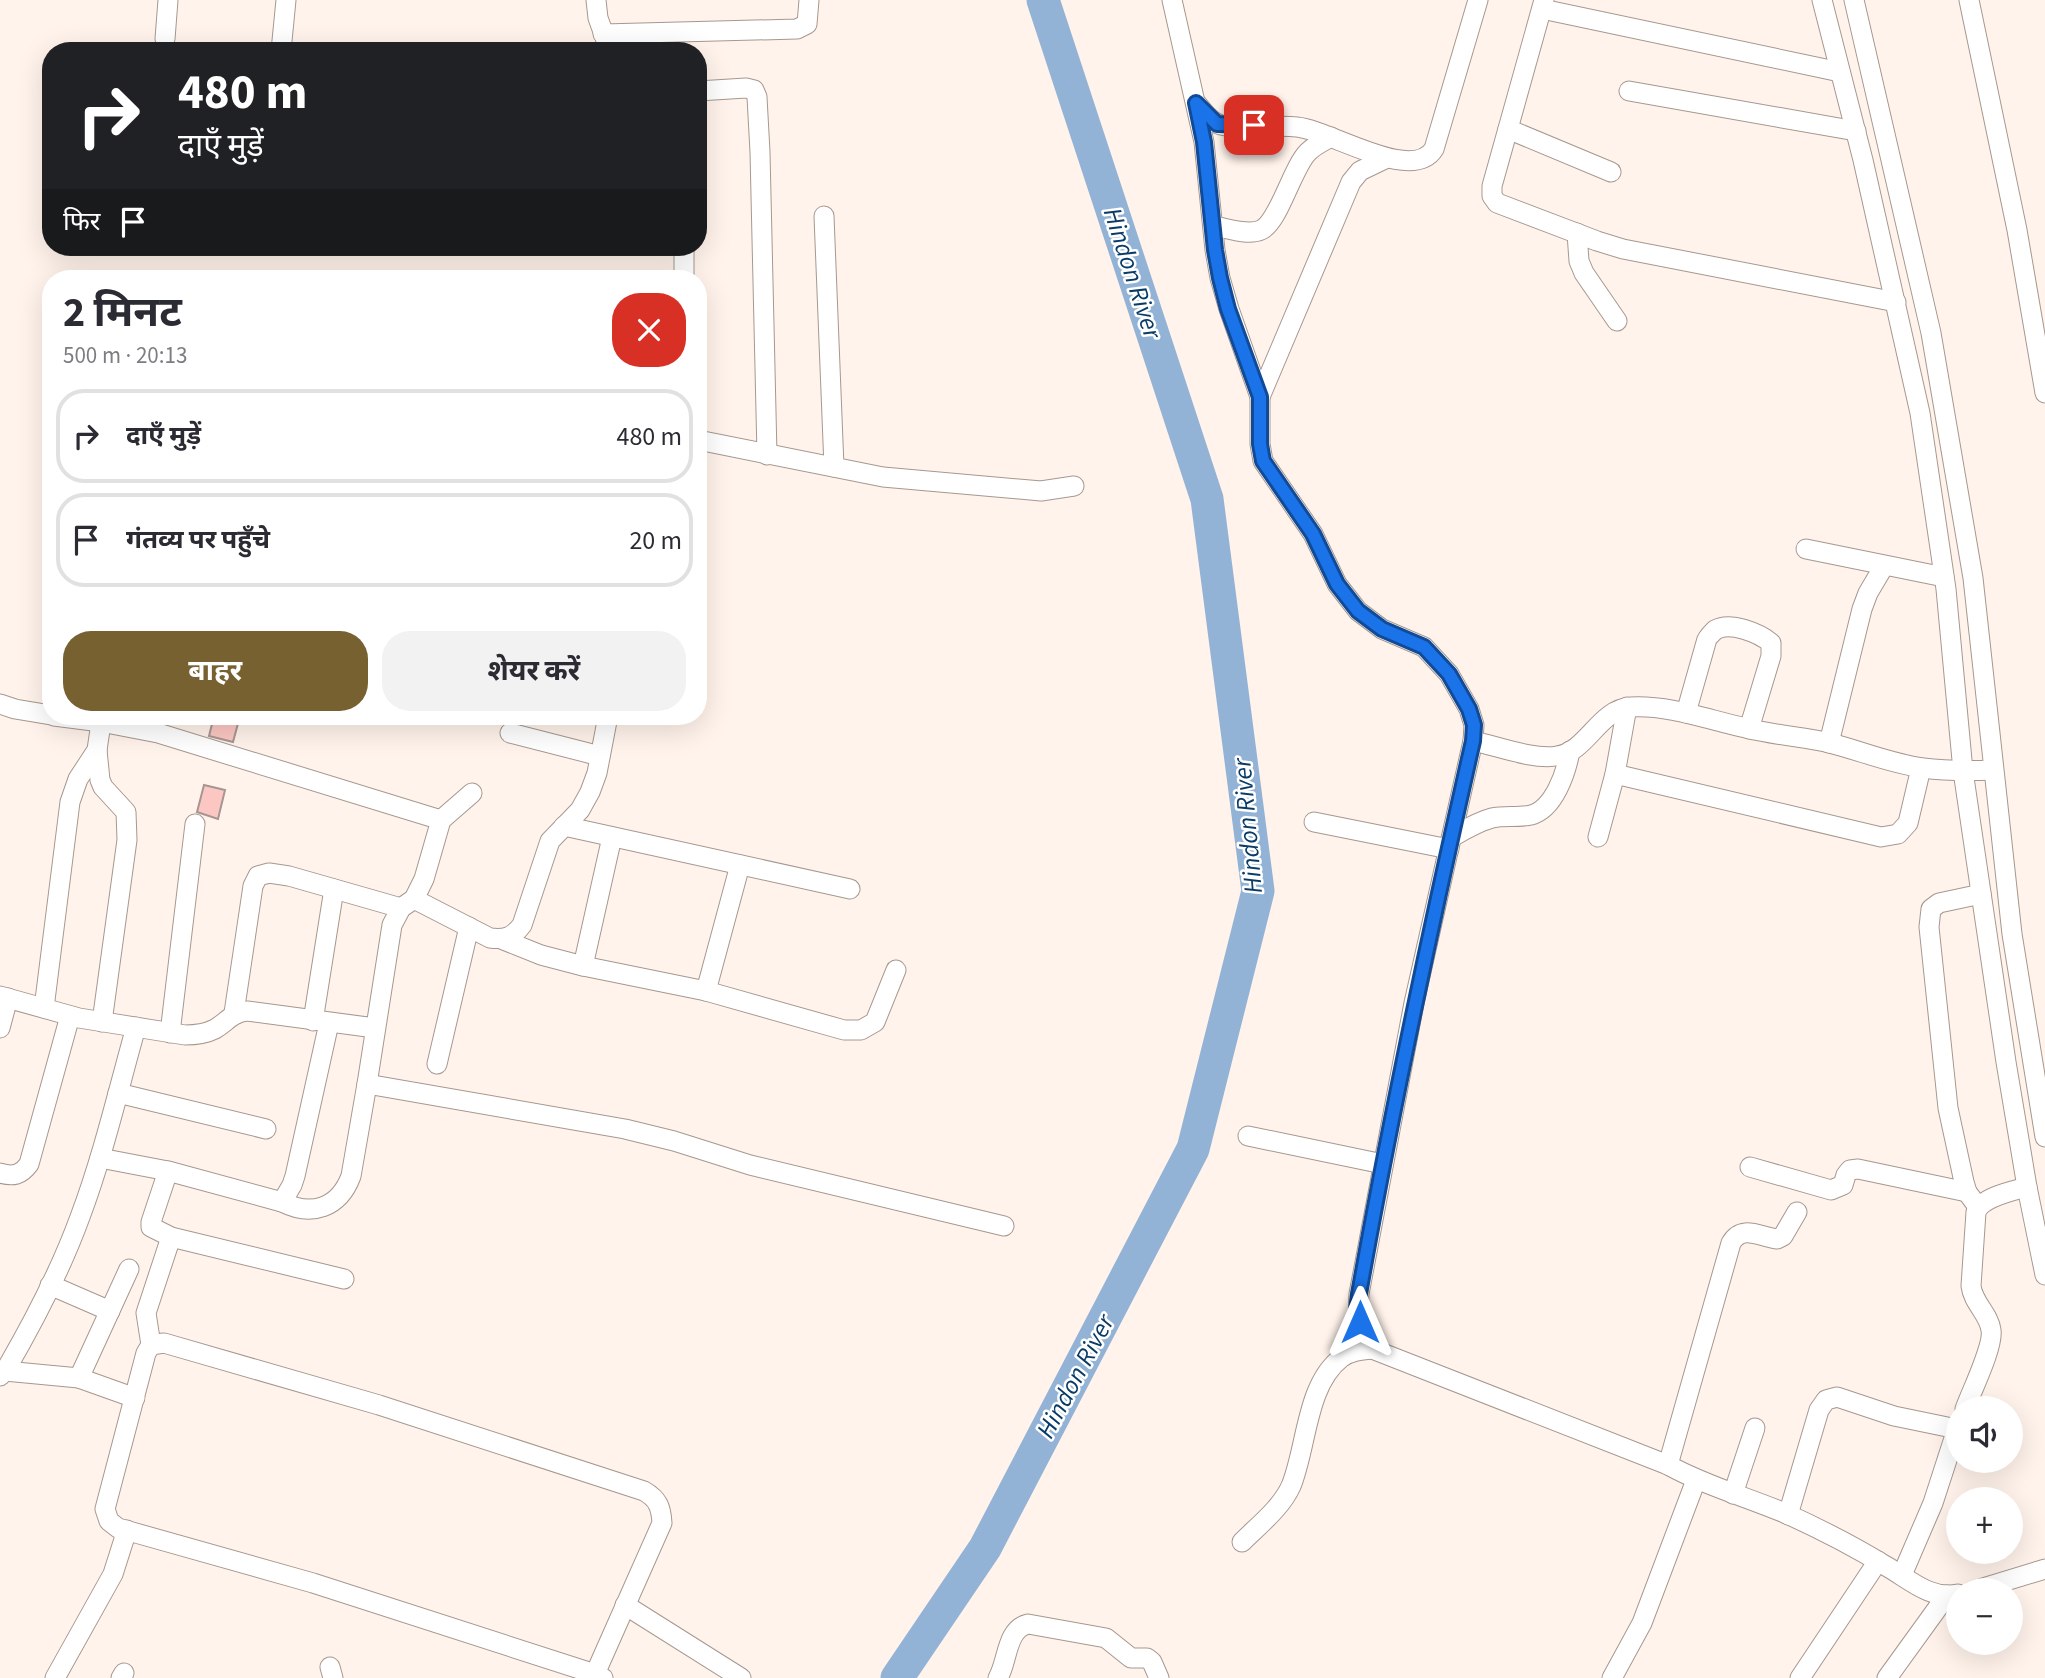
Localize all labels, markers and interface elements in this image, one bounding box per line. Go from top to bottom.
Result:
text: 480 m [178,58,307,128]
icon: right [63,70,154,161]
pin [1224,95,1284,155]
icon: arrive [1235,106,1273,144]
text: दाएँ मुड़ें [178,123,264,169]
text: फिर [63,203,100,240]
icon: arrive [114,203,152,241]
water label: Hindon River [1094,203,1171,344]
text: 2 मिनट [63,283,182,343]
button: close [612,293,686,367]
text: 500 m · 20:13 [63,339,187,372]
icon: right [67,417,105,455]
text: दाएँ मुड़ें [126,417,201,454]
text: 480 m [616,418,682,455]
icon: arrive [67,521,105,559]
text: गंतव्य पर पहुँचे [126,521,270,558]
text: 20 m [629,522,682,559]
button: बाहर [63,631,368,711]
button: शेयर करें [382,631,686,711]
water label: Hindon River [1223,756,1272,895]
position arrow [1323,1285,1397,1359]
water label: Hindon River [1027,1307,1124,1445]
map controls [1946,1396,2023,1655]
button: sound [1946,1396,2023,1473]
button: + [1946,1487,2023,1564]
button: − [1946,1578,2023,1655]

